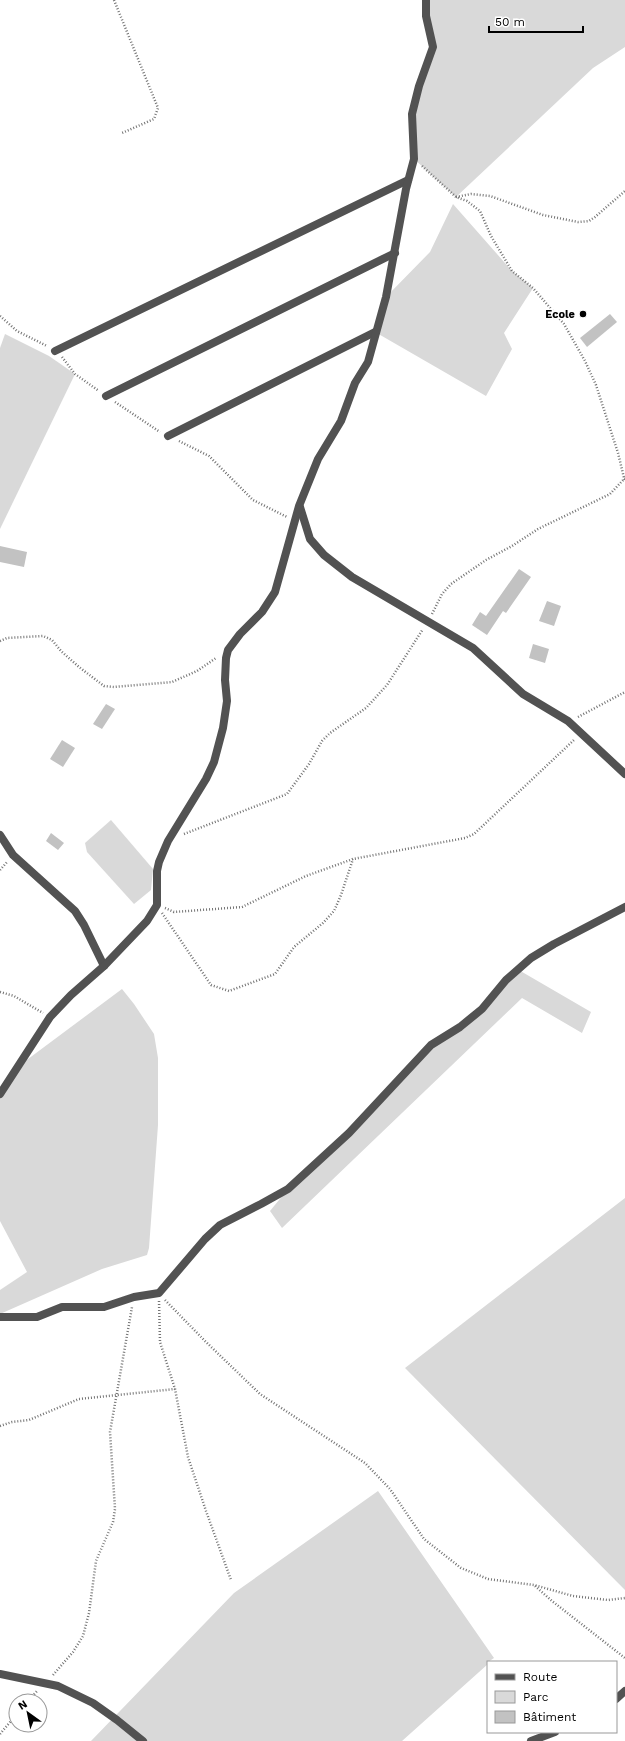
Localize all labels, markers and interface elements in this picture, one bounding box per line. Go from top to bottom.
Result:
scale bar [489,8,583,34]
text: 50 m [495,15,525,29]
place label: Ecole [545,308,575,321]
marker: Ecole [578,309,588,319]
legend [487,1661,617,1733]
text: Route [523,1670,557,1684]
text: Parc [523,1690,549,1704]
north arrow [8,1693,48,1733]
text: N [16,1697,30,1713]
text: Bâtiment [523,1710,576,1724]

